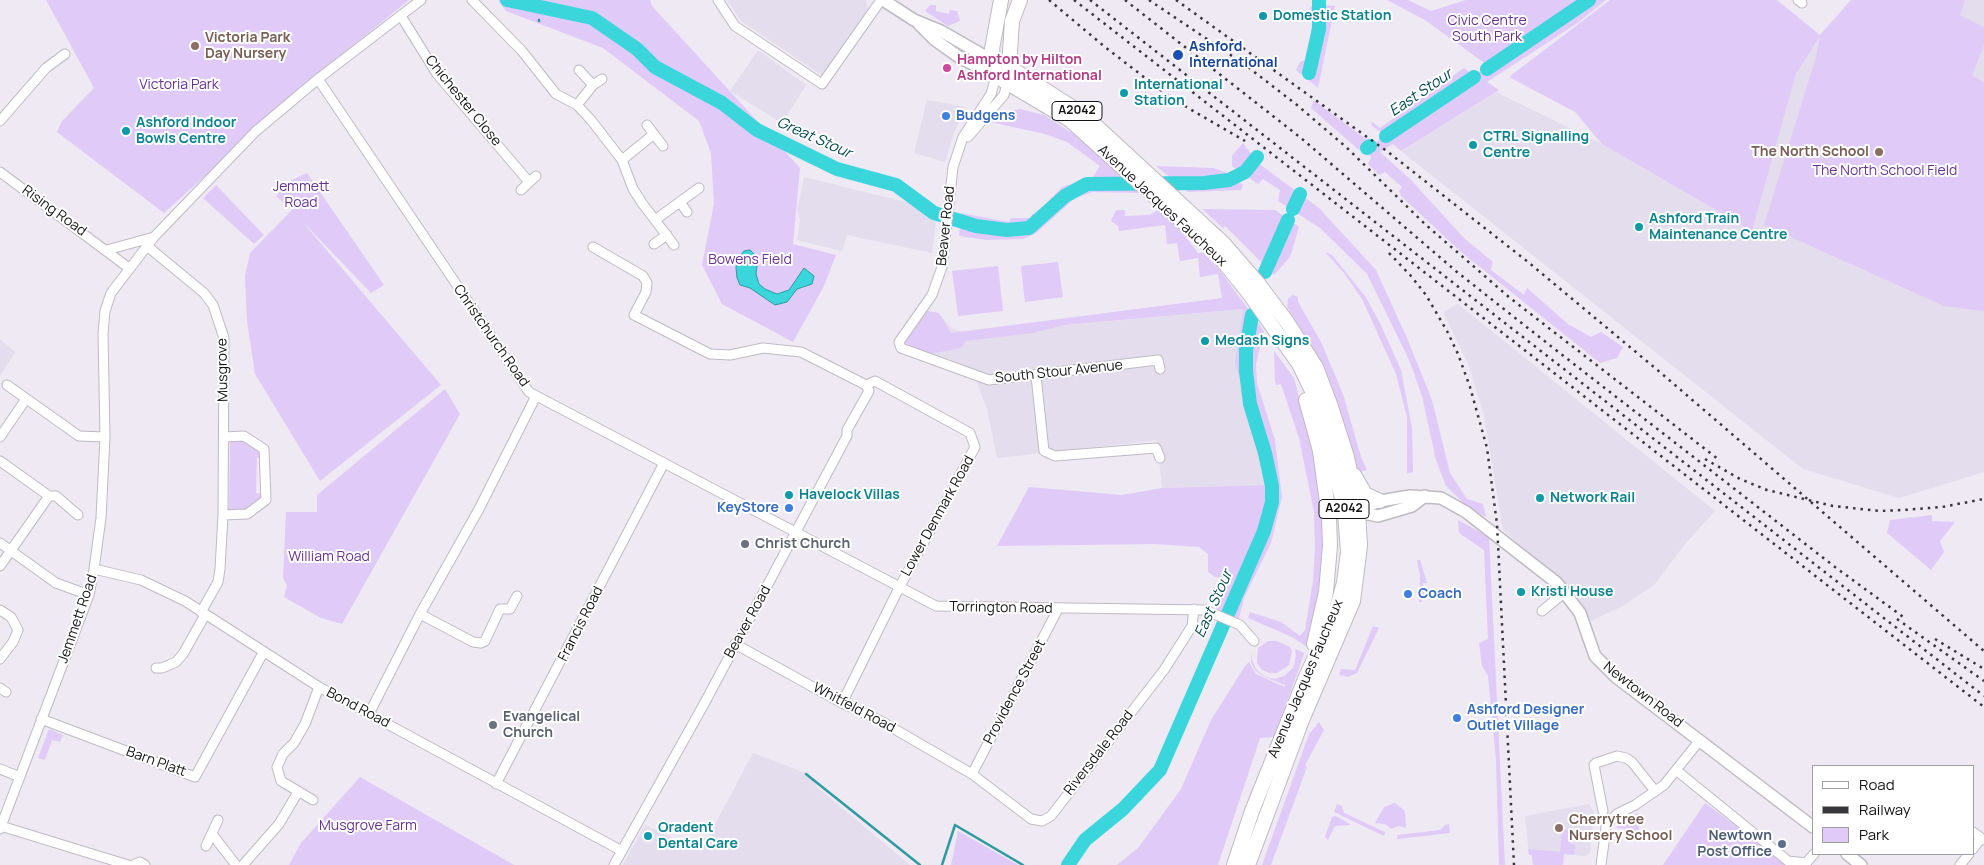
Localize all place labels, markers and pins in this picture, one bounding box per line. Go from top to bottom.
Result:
place label: Domestic Station [1273,8,1392,24]
marker: Domestic Station [1257,10,1269,22]
place label: Victoria Park Day Nursery [205,30,290,62]
place label: Ashford International [1189,39,1278,72]
marker: Victoria Park Day Nursery [189,40,201,52]
marker: Ashford International [1171,48,1185,62]
place label: Hampton by Hilton Ashford International [957,52,1102,84]
marker: Hampton by Hilton Ashford International [941,62,953,74]
place label: International Station [1134,77,1223,110]
marker: International Station [1118,87,1130,99]
place label: Budgens [956,108,1015,124]
marker: Budgens [940,110,952,122]
place label: Ashford Indoor Bowls Centre [136,115,236,148]
marker: Ashford Indoor Bowls Centre [120,125,132,137]
place label: CTRL Signalling Centre [1483,129,1589,162]
marker: CTRL Signalling Centre [1467,139,1479,151]
place label: The North School [1751,144,1869,160]
marker: The North School [1873,146,1885,158]
place label: Ashford Train Maintenance Centre [1649,211,1787,243]
marker: Ashford Train Maintenance Centre [1633,221,1645,233]
place label: Medash Signs [1215,333,1309,349]
marker: Medash Signs [1199,335,1211,347]
place label: Havelock Villas [799,487,900,503]
marker: Havelock Villas [783,489,795,501]
place label: Network Rail [1550,490,1635,506]
marker: Network Rail [1534,492,1546,504]
place label: KeyStore [717,500,779,516]
marker: KeyStore [783,502,795,514]
place label: Christ Church [755,536,850,552]
marker: Christ Church [739,538,751,550]
place label: Kristi House [1531,584,1613,600]
place label: Coach [1418,586,1462,602]
marker: Kristi House [1515,586,1527,598]
marker: Coach [1402,588,1414,600]
place label: Ashford Designer Outlet Village [1467,702,1584,734]
place label: Evangelical Church [503,709,580,742]
marker: Ashford Designer Outlet Village [1451,712,1463,724]
marker: Evangelical Church [487,719,499,731]
place label: Cherrytree Nursery School [1569,812,1672,844]
place label: Oradent Dental Care [658,820,738,852]
marker: Cherrytree Nursery School [1553,822,1565,834]
place label: Newtown Post Office [1697,828,1772,860]
marker: Oradent Dental Care [642,830,654,842]
marker: Newtown Post Office [1776,838,1788,850]

